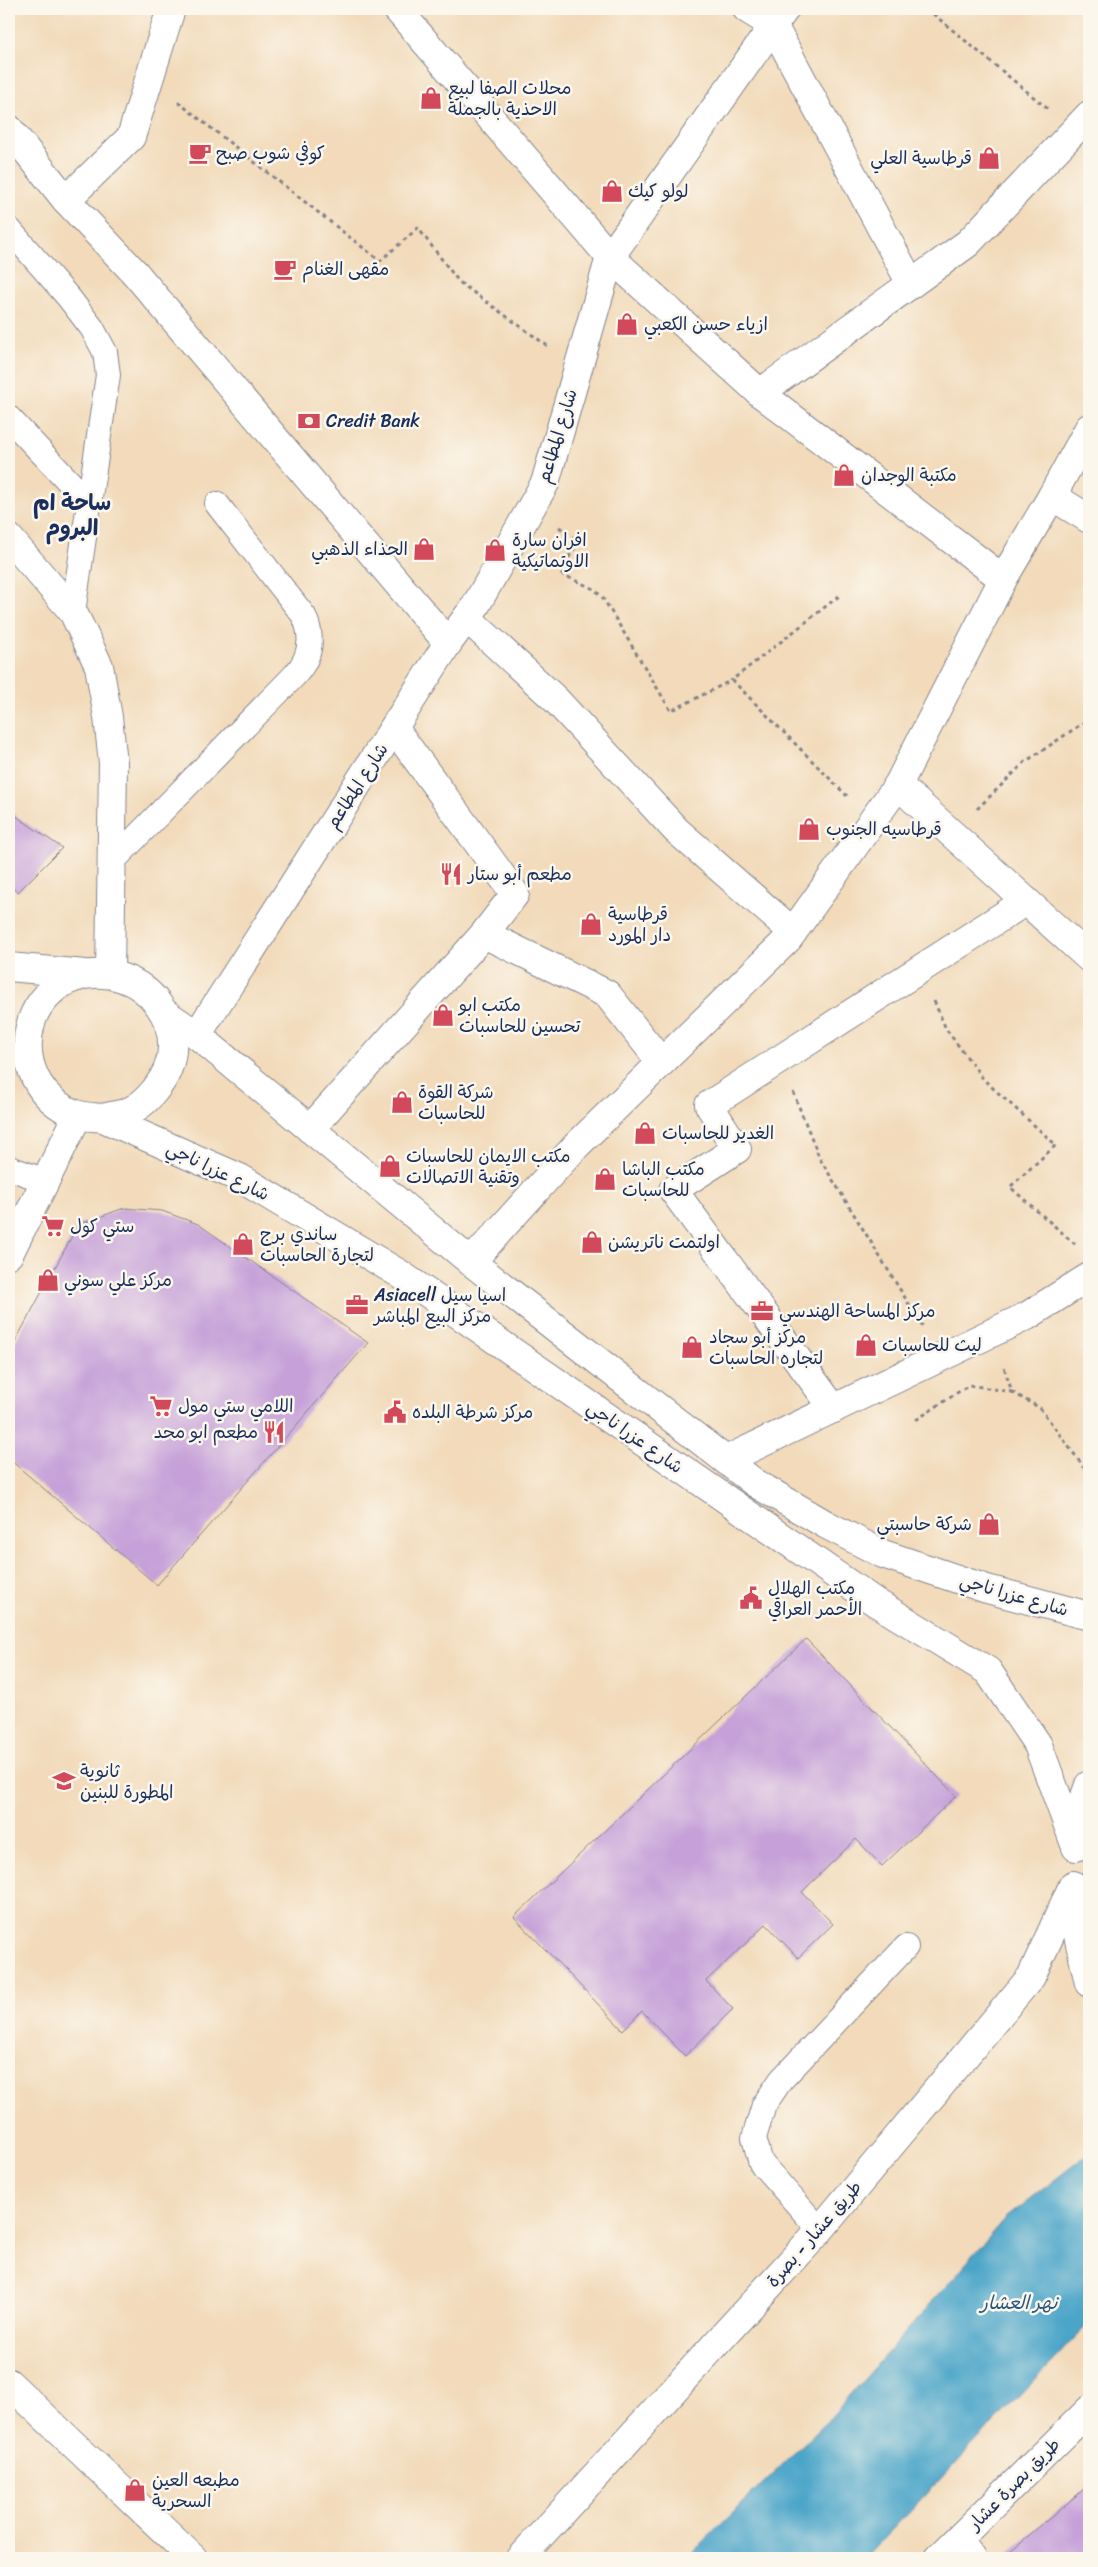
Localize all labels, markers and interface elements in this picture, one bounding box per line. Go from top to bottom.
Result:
place label: محلات الصفا لبيع الاحذية بالجملة [448,72,571,125]
shop icon: محلات الصفا لبيع الاحذية بالجملة [418,85,444,111]
place label: كوفي شوب صبح [216,137,325,169]
cafe icon: كوفي شوب صبح [187,140,213,166]
place label: قرطاسية العلي [870,142,972,174]
shop icon: قرطاسية العلي [976,145,1002,171]
place label: لولو كيك [628,175,688,207]
shop icon: لولو كيك [599,178,625,204]
place label: مقهى الغنام [302,253,389,285]
cafe icon: مقهى الغنام [272,256,298,282]
place label: ازياء حسن الكعبي [644,308,768,340]
shop icon: ازياء حسن الكعبي [614,311,640,337]
street label: شارع المطاعم [527,385,587,487]
place label: Credit Bank [326,405,420,437]
bank icon: Credit Bank [296,408,322,434]
place label: مكتبة الوجدان [861,459,957,491]
shop icon: مكتبة الوجدان [831,462,857,488]
district label: ساحة ام البروم [33,483,111,547]
place label: افران سارة الاوتماتيكية [512,524,589,577]
place label: الحذاء الذهبي [311,533,408,565]
shop icon: الحذاء الذهبي [411,536,437,562]
shop icon: افران سارة الاوتماتيكية [482,537,508,563]
street label: شارع المطاعم [317,736,397,836]
place label: قرطاسيه الجنوب [826,813,942,845]
shop icon: قرطاسيه الجنوب [796,816,822,842]
place label: مطعم أبو ستار [466,858,572,890]
restaurant icon: مطعم أبو ستار [438,861,464,887]
place label: قرطاسية دار المورد [608,898,671,951]
shop icon: قرطاسية دار المورد [578,911,604,937]
place label: مكتب ابو تحسين للحاسبات [457,989,581,1042]
shop icon: مكتب ابو تحسين للحاسبات [430,1002,456,1028]
place label: شركة القوة للحاسبات [418,1076,494,1129]
shop icon: شركة القوة للحاسبات [389,1089,415,1115]
place label: الغدير للحاسبات [662,1117,774,1149]
shop icon: الغدير للحاسبات [632,1120,658,1146]
street label: شارع عزرا ناجي [161,1132,275,1210]
place label: مكتب الايمان للحاسبات وتقنية الاتصالات [406,1140,571,1193]
shop icon: مكتب الايمان للحاسبات وتقنية الاتصالات [377,1153,403,1179]
place label: مكتب الباشا للحاسبات [622,1153,705,1206]
shop icon: مكتب الباشا للحاسبات [592,1166,618,1192]
place label: ستي كول [70,1210,134,1242]
supermarket icon: ستي كول [40,1213,66,1239]
place label: ساندي برج لتجارة الحاسبات [260,1218,374,1271]
place label: اولتمت ناتريشن [608,1226,720,1258]
shop icon: اولتمت ناتريشن [579,1229,605,1255]
shop icon: ساندي برج لتجارة الحاسبات [230,1231,256,1257]
place label: مركز علي سوني [64,1264,172,1296]
shop icon: مركز علي سوني [35,1267,61,1293]
place label: Asiacell اسيا سيل مركز البيع المباشر [372,1279,506,1332]
office icon: Asiacell اسيا سيل مركز البيع المباشر [344,1292,370,1318]
place label: مركز المساحة الهندسي [779,1295,936,1327]
office icon: مركز المساحة الهندسي [749,1298,775,1324]
place label: مركز أبو سجاد لتجاره الحاسبات [709,1321,823,1374]
place label: ليث للحاسبات [882,1329,982,1361]
shop icon: ليث للحاسبات [853,1332,879,1358]
shop icon: مركز أبو سجاد لتجاره الحاسبات [679,1334,705,1360]
place label: اللامي ستي مول [178,1390,294,1422]
street label: شارع عزرا ناجي [580,1392,690,1482]
supermarket icon: اللامي ستي مول [148,1393,174,1419]
place label: مركز شرطة البلده [412,1396,533,1428]
public building icon: مركز شرطة البلده [382,1399,408,1425]
place label: مطعم ابو محد [154,1416,258,1448]
restaurant icon: مطعم ابو محد [261,1419,287,1445]
place label: شركة حاسبتي [877,1508,972,1540]
shop icon: شركة حاسبتي [976,1511,1002,1537]
street label: شارع عزرا ناجي [956,1564,1072,1626]
place label: مكتب الهلال الأحمر العراقي [768,1572,862,1625]
public building icon: مكتب الهلال الأحمر العراقي [738,1585,764,1611]
place label: ثانوية المطورة للبنين [80,1755,174,1808]
school or university icon: ثانوية المطورة للبنين [51,1768,77,1794]
street label: طريق عشار - بصرة [758,2173,870,2295]
water label: نهر العشار [978,2286,1059,2319]
street label: طريق بصرة عشار [958,2430,1068,2540]
place label: مطبعه العين السحرية [152,2464,240,2517]
shop icon: مطبعه العين السحرية [122,2477,148,2503]

